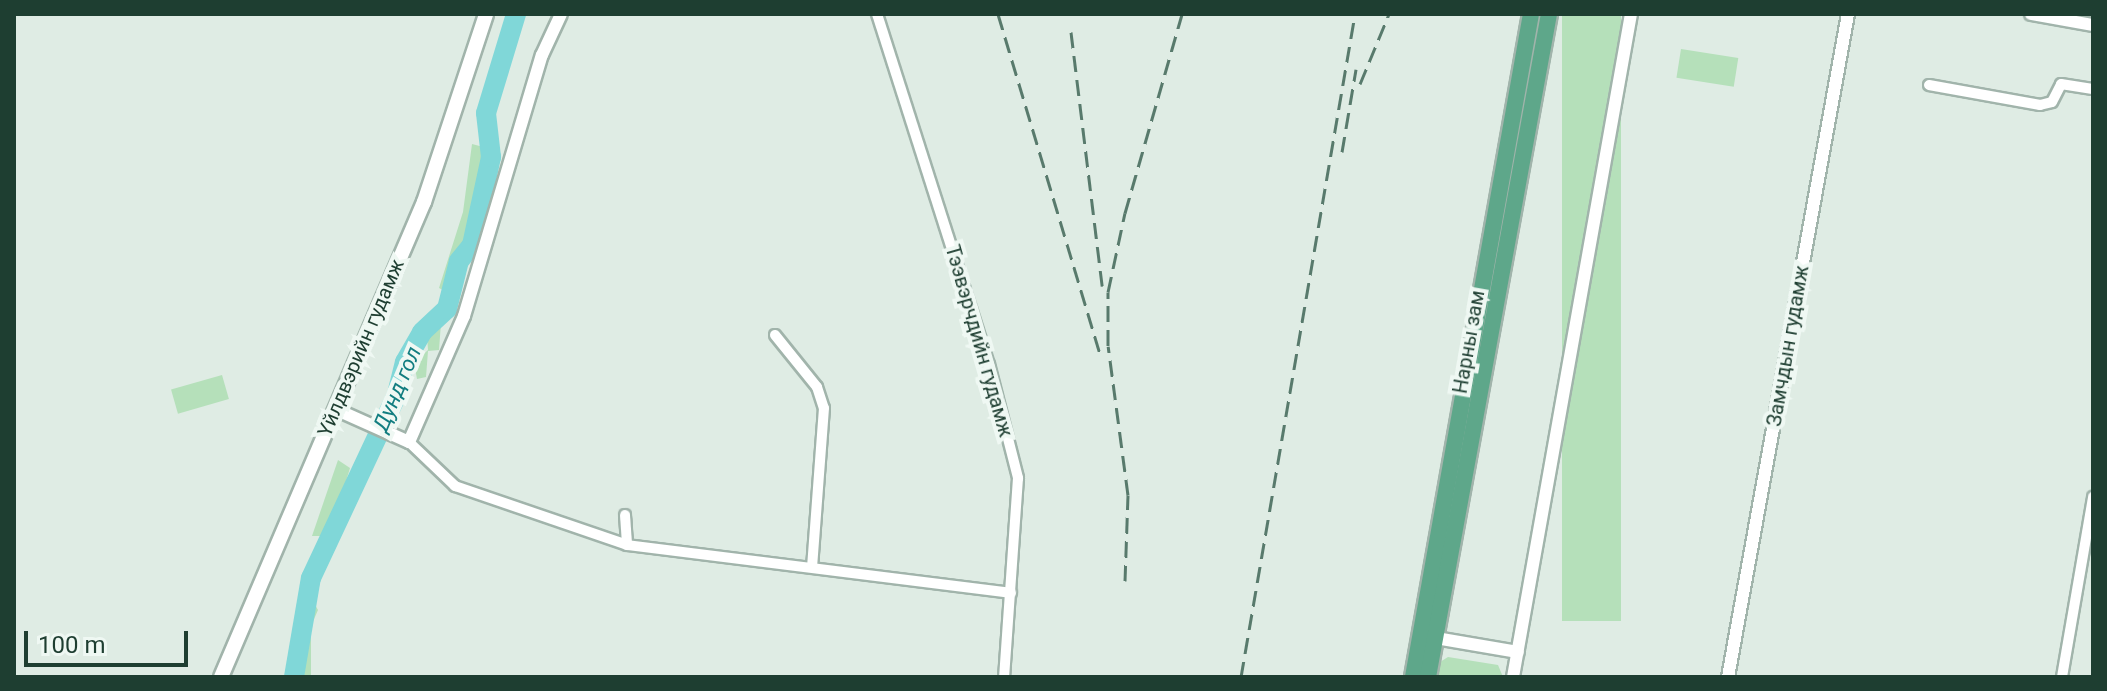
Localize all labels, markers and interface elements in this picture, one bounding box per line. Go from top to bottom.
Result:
street label: Тээвэрчдийн гудамж [940,242,1018,440]
street label: Yйлдвэрийн гудамж [313,256,409,440]
street label: Замчдын гудамж [1762,264,1814,428]
street label: Нарны зам [1448,289,1490,395]
water label: Дунд гол [367,343,427,435]
scale bar [28,615,192,665]
text: 100 m [38,631,105,659]

